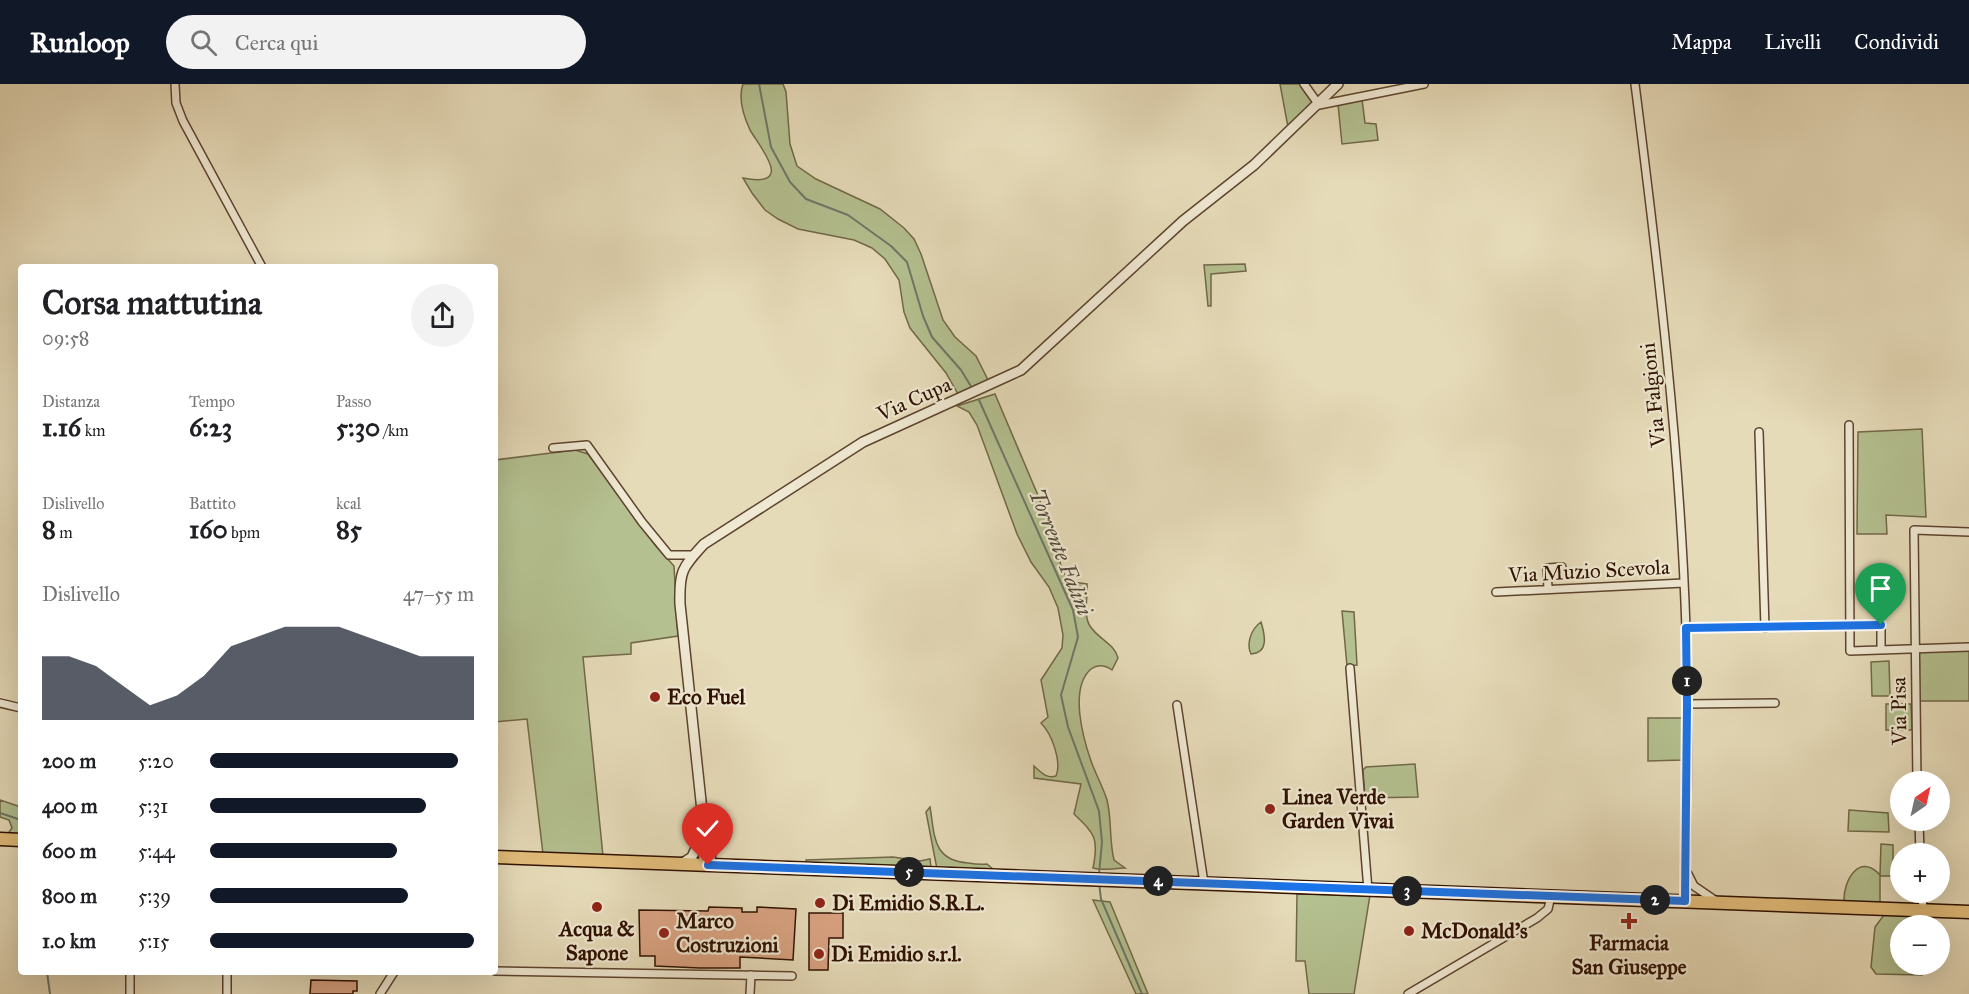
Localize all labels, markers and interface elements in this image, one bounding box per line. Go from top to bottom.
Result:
search box [166,15,586,69]
text: Runloop [30,25,130,60]
icon: search [187,26,220,59]
text: Cerca qui [235,29,319,56]
text: Mappa [1671,29,1732,55]
text: Livelli [1765,29,1821,55]
text: Condividi [1854,29,1939,55]
text: Corsa mattutina [42,283,262,323]
button: share [411,284,474,347]
text: 09:58 [42,326,89,350]
street label: Via Falgioni [1635,341,1672,450]
street label: Via Cupa [872,371,955,427]
text: Distanza [42,392,100,411]
text: Tempo [189,392,235,411]
text: Passo [336,392,371,411]
text: 1.16 [42,411,81,443]
text: 6:23 [189,411,232,443]
text: 5:30 [336,411,380,443]
text: km [81,421,106,440]
text: /km [380,421,409,440]
water label: Torrente Falini [1023,485,1099,620]
text: Dislivello [42,494,104,513]
text: Battito [189,494,236,513]
text: kcal [336,494,361,513]
text: 8 [42,513,56,545]
text: 160 [189,513,228,545]
text: 85 [336,513,362,545]
text: m [56,523,73,542]
text: bpm [228,523,260,542]
street label: Via Muzio Scevola [1507,554,1671,588]
pin [1855,563,1906,625]
icon: arrive [1864,572,1897,605]
text: Dislivello [42,582,120,606]
text: 47–55 m [403,582,474,606]
pin: 1 [1672,666,1702,696]
text: 1 [1684,671,1690,690]
street label: Via Pisa [1885,677,1913,746]
place label: Eco Fuel [667,684,747,710]
marker: Eco Fuel [648,690,662,704]
text: 200 m [42,749,96,773]
text: 5:20 [138,749,174,773]
north arrow [1890,771,1950,831]
map controls [1890,771,1950,975]
place label: Linea Verde Garden Vivai [1282,784,1394,834]
text: 400 m [42,794,98,818]
text: 5:31 [138,794,168,818]
marker: Linea Verde Garden Vivai [1263,802,1277,816]
pin [682,803,733,865]
icon: check [691,812,724,845]
text: 600 m [42,839,97,863]
text: 5:44 [138,839,175,863]
button: + [1890,843,1950,903]
pin: 5 [894,857,924,887]
text: 5 [905,862,913,881]
pin: 4 [1143,866,1173,896]
text: 4 [1154,871,1162,890]
pin: 3 [1392,876,1422,906]
text: 3 [1404,881,1410,900]
text: 800 m [42,884,97,908]
text: 5:39 [138,884,171,908]
pin: 2 [1640,885,1670,915]
place label: Di Emidio S.R.L. [832,890,985,916]
text: 2 [1651,890,1659,909]
marker: Di Emidio S.R.L. [813,896,827,910]
marker: Acqua & Sapone [590,900,604,914]
place label: Marco Costruzioni [676,908,779,958]
marker: Farmacia San Giuseppe [1622,914,1636,928]
button: − [1890,915,1950,975]
place label: Acqua & Sapone [557,916,635,966]
place label: McDonald's [1421,918,1528,944]
marker: McDonald's [1402,924,1416,938]
marker: Marco Costruzioni [657,926,671,940]
text: 1.0 km [42,929,96,953]
text: 5:15 [138,929,169,953]
place label: Farmacia San Giuseppe [1571,930,1687,980]
place label: Di Emidio s.r.l. [831,941,962,967]
marker: Di Emidio s.r.l. [812,947,826,961]

